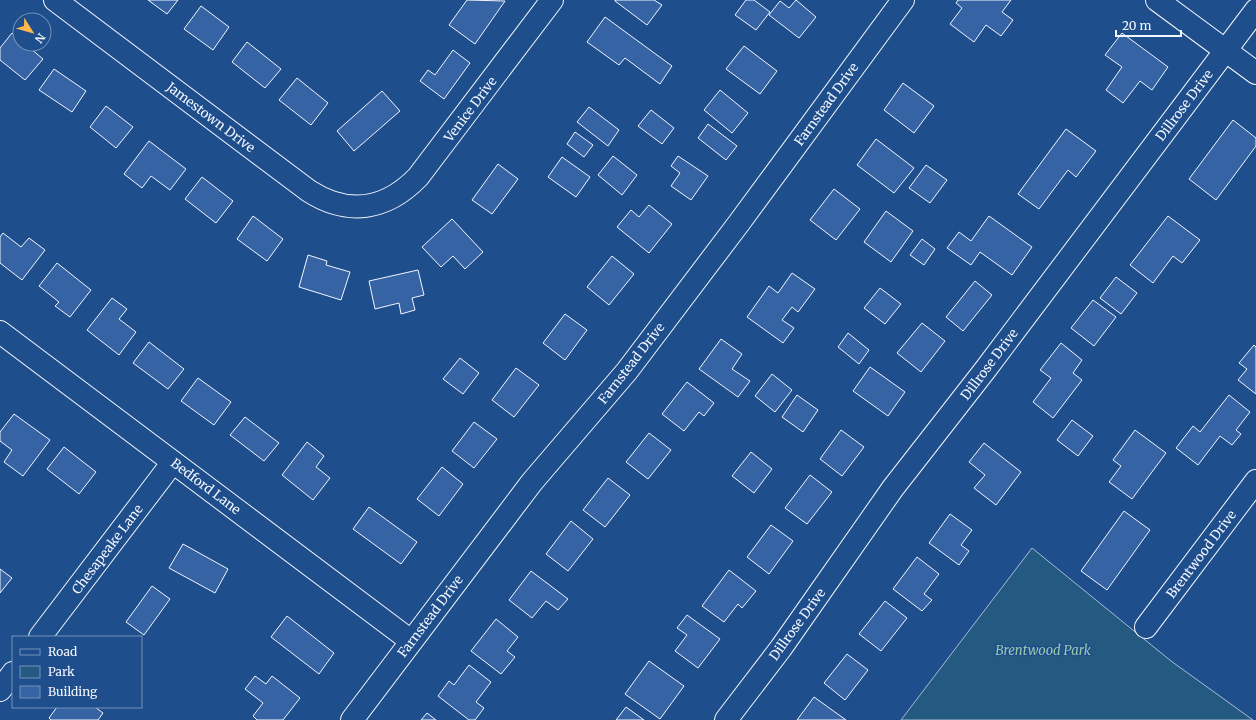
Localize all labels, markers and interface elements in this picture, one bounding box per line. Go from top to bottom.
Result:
north arrow [12,12,52,52]
scale bar [1116,12,1181,38]
text: 20 m [1122,18,1151,33]
text: N [32,30,48,46]
street label: Farnstead Drive [791,59,862,149]
street label: Dillrose Drive [1152,66,1217,144]
street label: Venice Drive [440,73,501,146]
street label: Jamestown Drive [162,78,259,156]
street label: Farnstead Drive [594,319,669,407]
street label: Dillrose Drive [957,325,1022,403]
street label: Bedford Lane [167,455,244,518]
street label: Chesapeake Lane [68,501,147,598]
street label: Brentwood Drive [1163,507,1240,602]
street label: Farnstead Drive [394,572,467,661]
street label: Dillrose Drive [766,585,829,664]
legend [12,636,142,708]
park label: Brentwood Park [995,642,1091,659]
text: Road [48,644,77,659]
text: Park [48,664,75,679]
text: Building [48,684,98,699]

